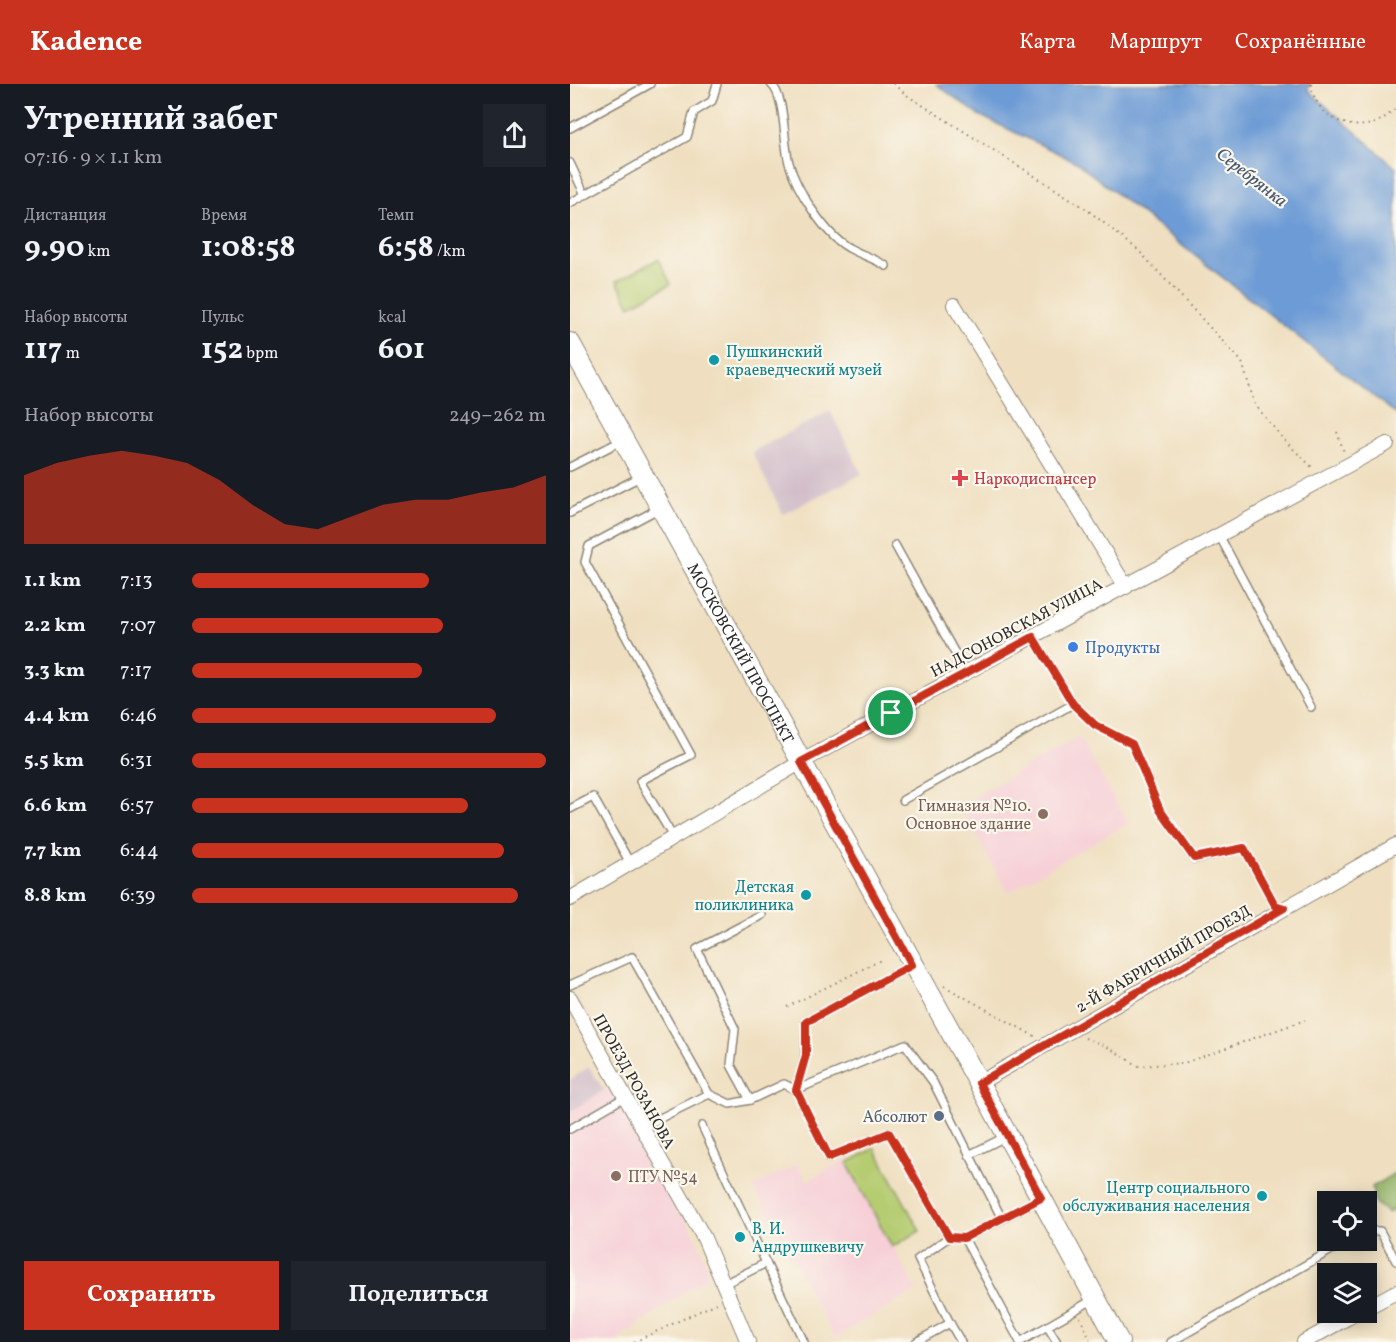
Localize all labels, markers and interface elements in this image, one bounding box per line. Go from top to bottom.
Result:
text: Kadence [30,23,142,62]
text: Карта [1019,28,1076,57]
text: Маршрут [1109,28,1202,57]
text: Сохранённые [1235,28,1366,57]
text: Утренний забег [24,98,278,144]
button: share [483,104,546,167]
water label: Серебрянка [1210,142,1292,214]
text: 07:16 · 9 × 1.1 km [24,144,162,172]
text: Дистанция [24,205,106,227]
text: Время [201,205,247,227]
text: Темп [378,205,414,227]
text: 9.90 [24,227,84,269]
text: 1:08:58 [201,227,296,269]
text: 6:58 [378,227,434,269]
text: km [84,241,111,263]
text: /km [434,241,466,263]
text: Набор высоты [24,307,128,329]
text: Пульс [201,307,244,329]
text: kcal [378,307,406,329]
text: 117 [24,329,62,371]
text: 152 [201,329,243,371]
text: 601 [378,329,425,371]
place label: Пушкинский краеведческий музей [726,342,882,382]
text: m [62,343,80,365]
text: bpm [243,343,278,365]
marker: Пушкинский краеведческий музей [707,353,721,367]
text: Набор высоты [24,402,154,430]
text: 249–262 m [449,402,546,430]
marker: Наркодиспансер [951,469,969,487]
place label: Наркодиспансер [974,469,1096,491]
street label: МОСКОВСКИЙ ПРОСПЕКТ [681,560,798,748]
text: 1.1 km [24,567,81,595]
text: 7:13 [120,567,152,595]
street label: НАДСОНОВСКАЯ УЛИЦА [927,574,1107,684]
text: 2.2 km [24,612,86,640]
text: 7:07 [120,612,156,640]
place label: Продукты [1085,638,1160,660]
marker: Продукты [1066,640,1080,654]
text: 3.3 km [24,657,85,685]
text: 7:17 [120,657,152,685]
pin [865,687,916,738]
icon: arrive [874,696,907,729]
text: 4.4 km [24,702,89,730]
text: 6:46 [120,702,157,730]
text: 5.5 km [24,747,84,775]
text: 6:31 [120,747,153,775]
text: 6.6 km [24,792,87,820]
text: 6:57 [120,792,154,820]
place label: Гимназия №10. Основное здание [906,796,1031,836]
marker: Гимназия №10. Основное здание [1036,807,1050,821]
text: 7.7 km [24,837,82,865]
text: 6:44 [120,837,159,865]
place label: Детская поликлиника [695,877,794,917]
text: 8.8 km [24,882,87,910]
text: 6:39 [120,882,155,910]
marker: Детская поликлиника [799,888,813,902]
street label: 2-Й ФАБРИЧНЫЙ ПРОЕЗД [1072,900,1256,1019]
street label: ПРОЕЗД РОЗАНОВА [587,1011,680,1153]
place label: Абсолют [863,1107,927,1129]
marker: Абсолют [932,1109,946,1123]
place label: ПТУ №54 [628,1167,698,1189]
marker: ПТУ №54 [609,1169,623,1183]
place label: Центр социального обслуживания населения [1062,1178,1250,1218]
marker: Центр социального обслуживания населения [1255,1189,1269,1203]
map controls [1317,1191,1377,1323]
button: locate [1317,1191,1377,1251]
place label: В. И. Андрушкевичу [752,1219,864,1259]
marker: В. И. Андрушкевичу [733,1230,747,1244]
button: Сохранить [24,1261,279,1330]
button: Поделиться [291,1261,546,1330]
button: layers [1317,1263,1377,1323]

